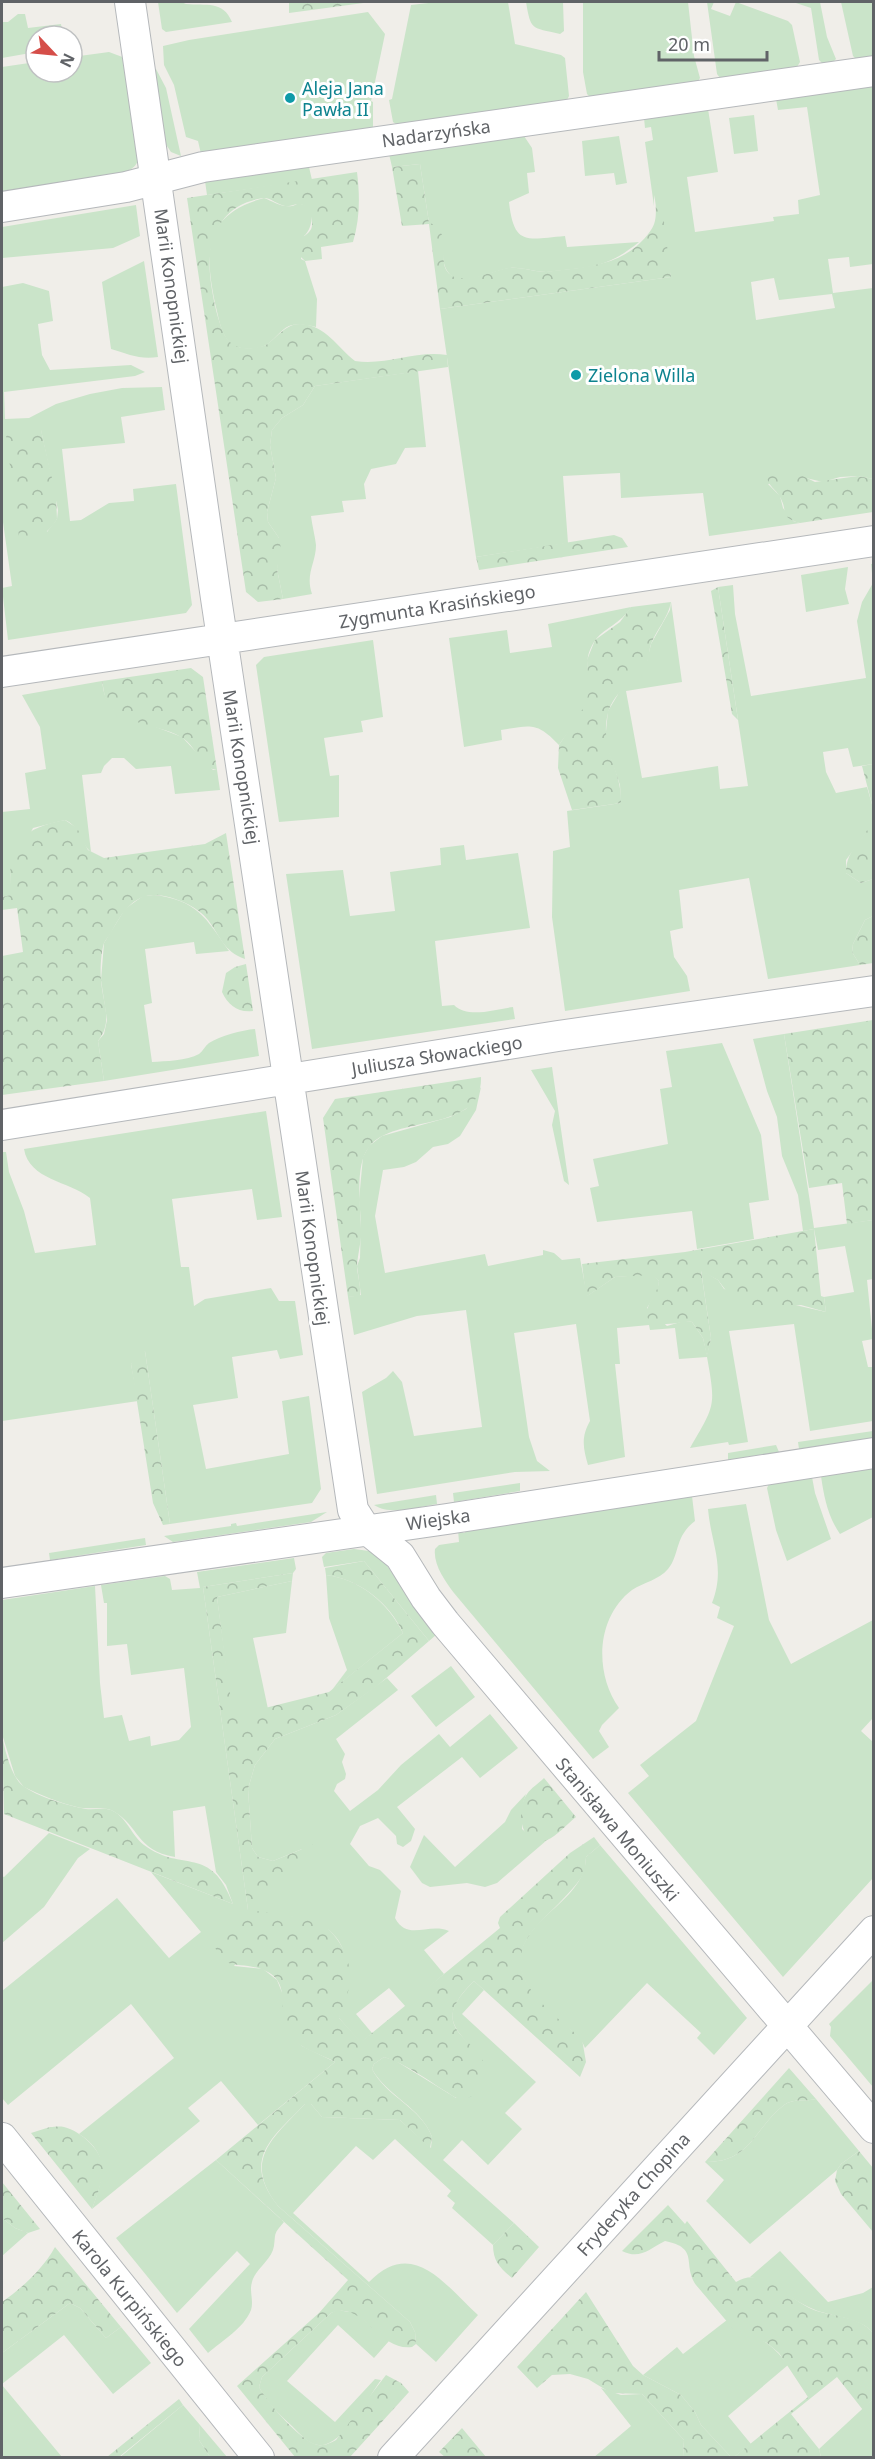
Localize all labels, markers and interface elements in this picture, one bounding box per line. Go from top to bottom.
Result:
north arrow [24,24,84,84]
scale bar [659,24,767,62]
text: 20 m [668,32,710,56]
text: N [55,50,80,71]
place label: Aleja Jana Pawła II [302,76,384,121]
marker: Aleja Jana Pawła II [283,91,297,105]
street label: Nadarzyńska [380,113,492,153]
street label: Marii Konopnickiej [149,207,195,365]
place label: Zielona Willa [588,363,695,387]
marker: Zielona Willa [569,368,583,382]
street label: Zygmunta Krasińskiego [337,579,537,633]
street label: Marii Konopnickiej [218,688,266,846]
street label: Juliusza Słowackiego [348,1030,524,1081]
street label: Marii Konopnickiej [290,1169,336,1327]
street label: Wiejska [404,1503,472,1535]
street label: Stanisława Moniuszki [551,1752,685,1906]
street label: Fryderyka Chopina [571,2127,695,2261]
street label: Karola Kurpińskiego [67,2224,193,2372]

